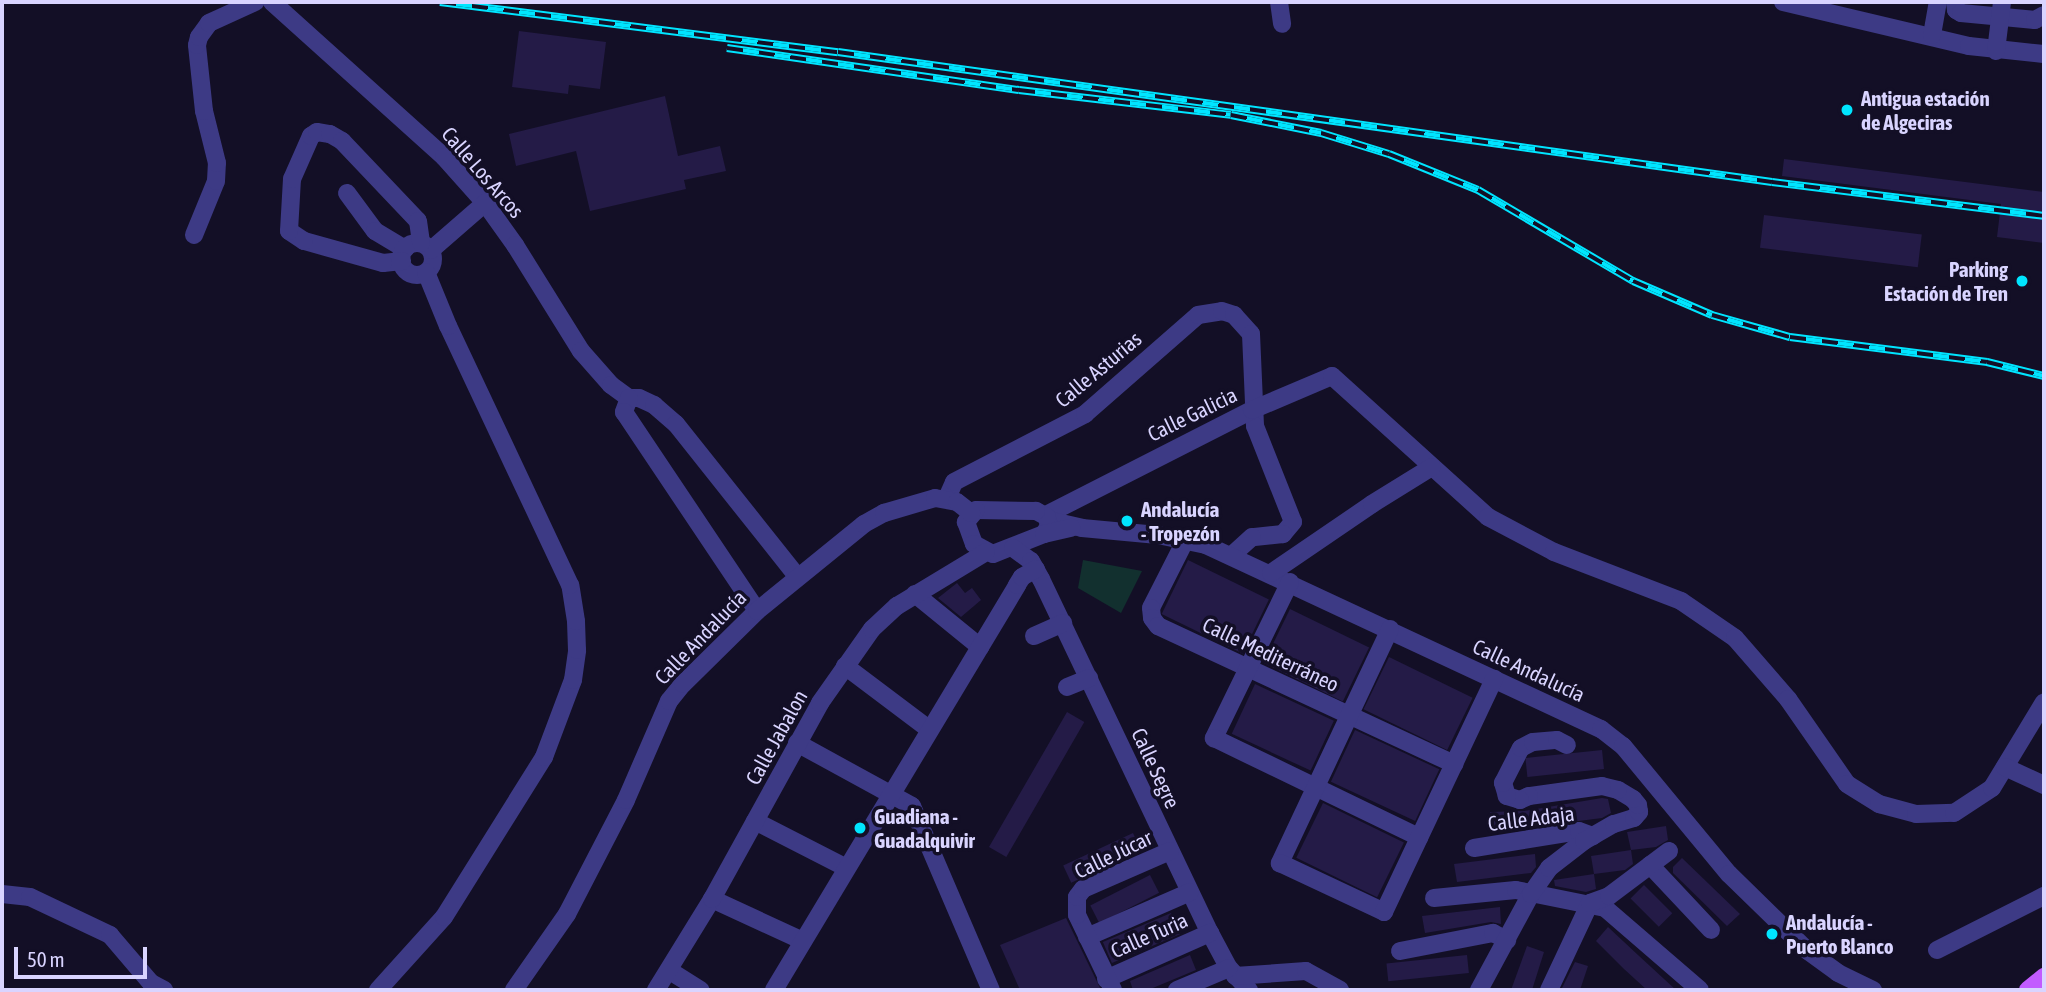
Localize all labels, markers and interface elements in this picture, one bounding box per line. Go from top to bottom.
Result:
place label: Antigua estación de Algeciras [1861,85,1990,135]
marker: Antigua estación de Algeciras [1839,102,1855,118]
street label: Calle Los Arcos [437,121,529,223]
place label: Parking Estación de Tren [1884,256,2008,306]
marker: Parking Estación de Tren [2014,273,2030,289]
street label: Calle Asturias [1050,326,1146,412]
street label: Calle Galicia [1143,382,1241,446]
place label: Andalucía - Tropezón [1141,496,1220,546]
marker: Andalucía - Tropezón [1119,513,1135,529]
street label: Calle Andalucía [649,585,751,689]
street label: Calle Mediterráneo [1199,611,1343,697]
street label: Calle Andalucía [1469,633,1589,707]
street label: Calle Jabalon [740,685,812,789]
street label: Calle Segre [1126,724,1186,812]
street label: Calle Adaja [1486,800,1576,836]
place label: Guadiana - Guadalquivir [874,803,975,853]
marker: Guadiana - Guadalquivir [852,820,868,836]
street label: Calle Júcar [1070,824,1156,884]
street label: Calle Turia [1107,907,1191,963]
place label: Andalucía - Puerto Blanco [1786,909,1894,959]
marker: Andalucía - Puerto Blanco [1764,926,1780,942]
scale bar [18,932,150,976]
text: 50 m [27,947,65,971]

